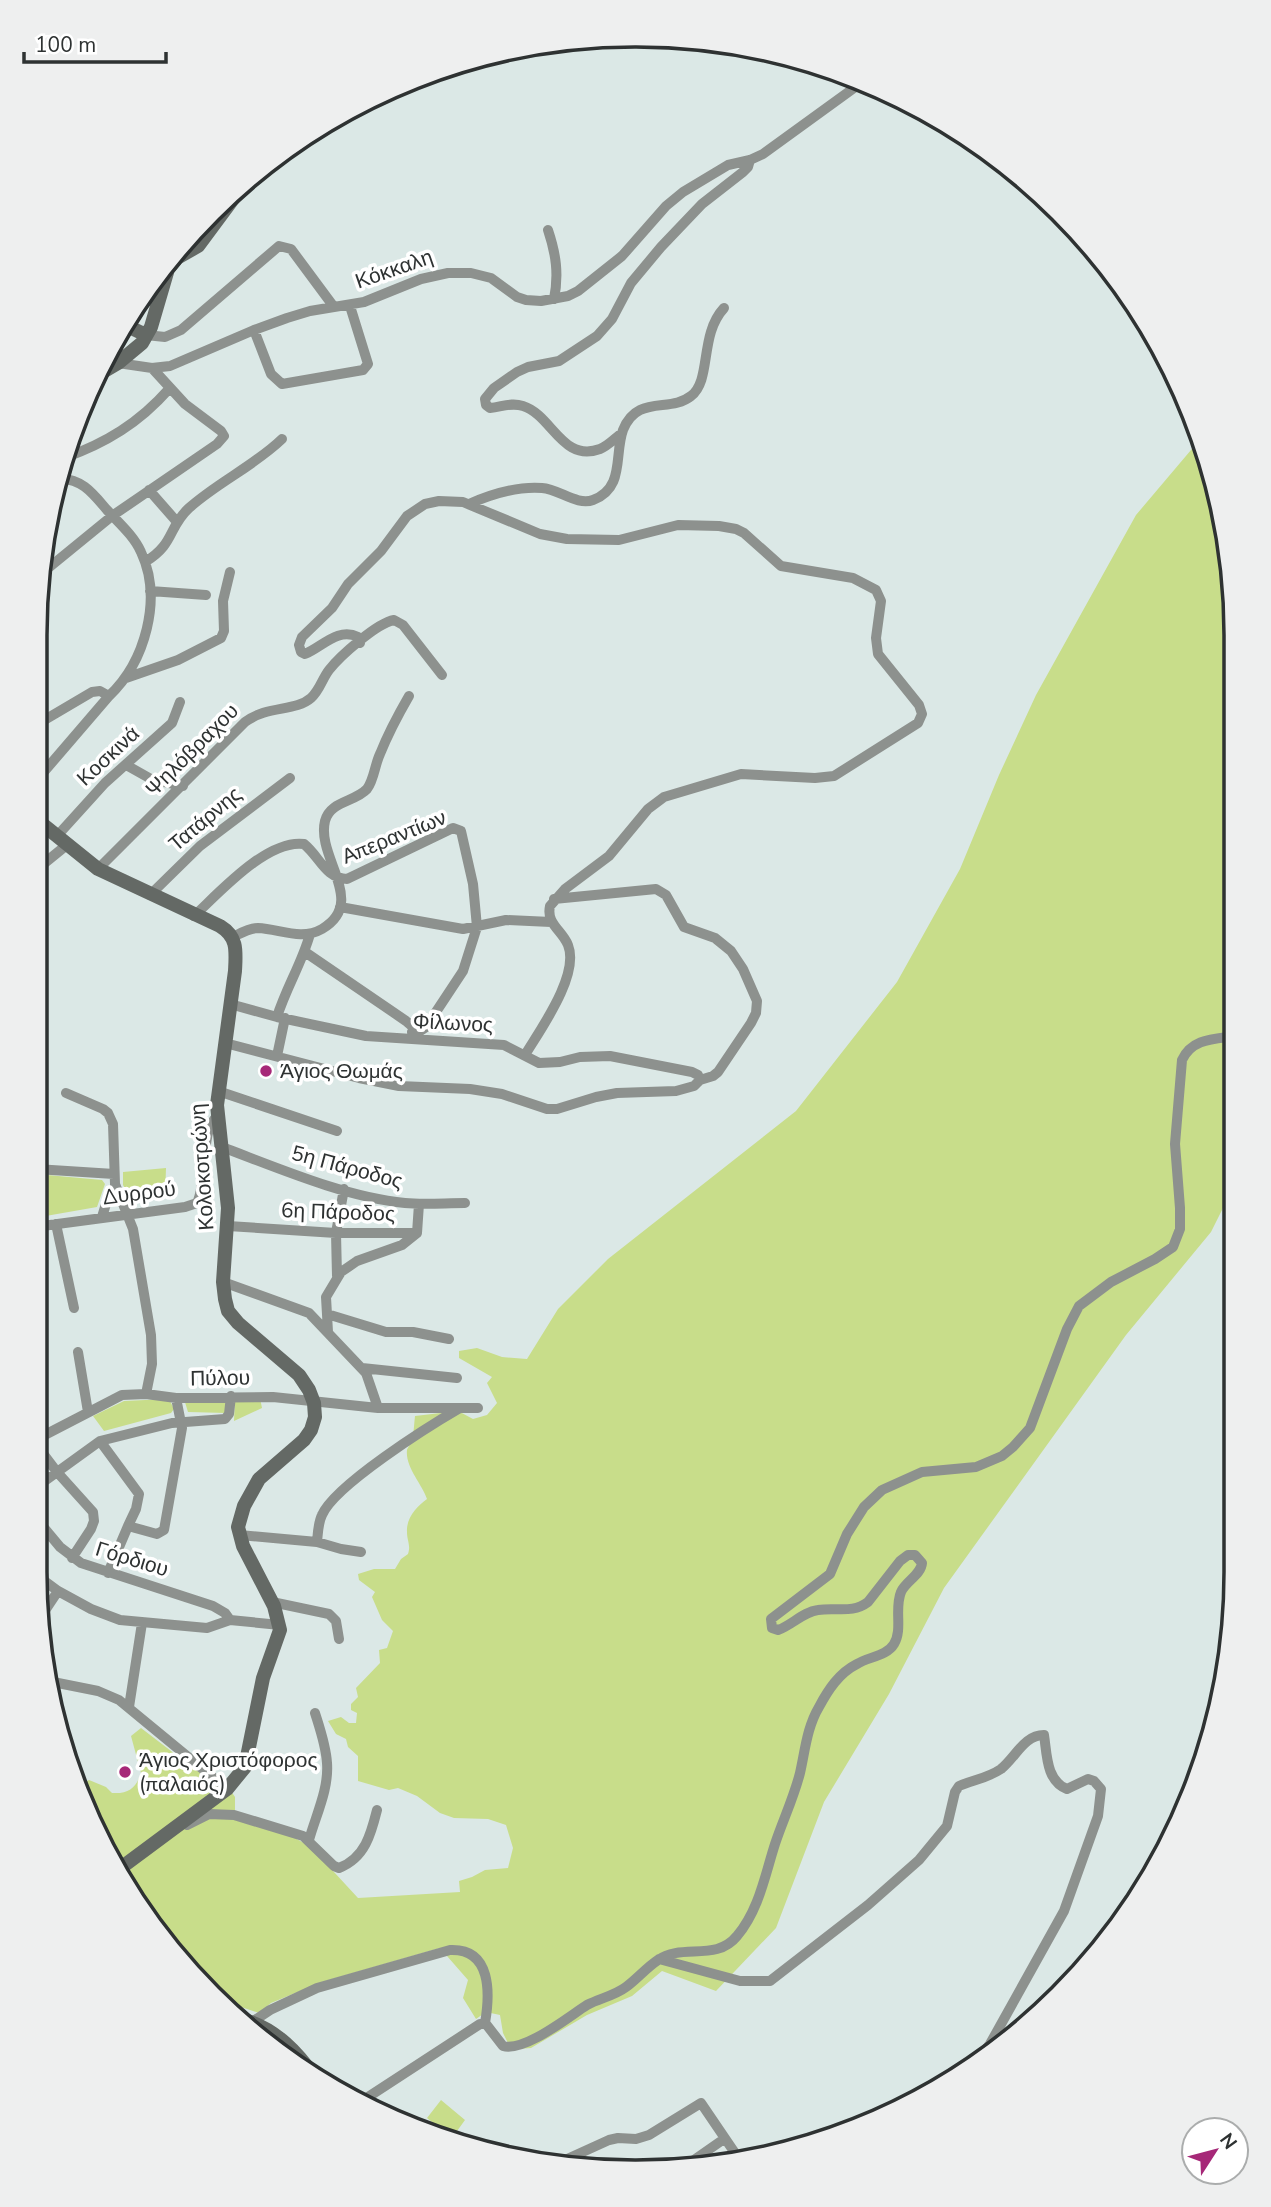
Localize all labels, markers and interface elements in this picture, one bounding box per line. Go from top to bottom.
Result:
scale bar [24,21,166,65]
text: 100 m [35,31,96,59]
street label: Κόκκαλη [351,243,437,295]
street label: Ψηλόβραχου [139,697,245,803]
street label: Κοσκινά [71,720,145,792]
street label: Τατάρνης [163,780,247,858]
street label: Απεραντίων [338,803,450,871]
street label: Φίλωνος [412,1007,494,1039]
place label: Άγιος Θωμάς [280,1057,403,1085]
marker: Άγιος Θωμάς [258,1063,274,1079]
street label: Κολοκοτρώνη [184,1103,220,1231]
street label: 5η Πάροδος [288,1139,406,1195]
street label: Δυρρού [101,1175,177,1211]
street label: 6η Πάροδος [280,1196,396,1228]
street label: Πύλου [190,1363,250,1393]
street label: Γόρδιου [92,1535,172,1583]
place label: Άγιος Χριστόφορος (παλαιός) [139,1746,318,1798]
marker: Άγιος Χριστόφορος (παλαιός) [117,1764,133,1780]
north arrow [1180,2116,1250,2186]
text: N [1213,2128,1243,2155]

